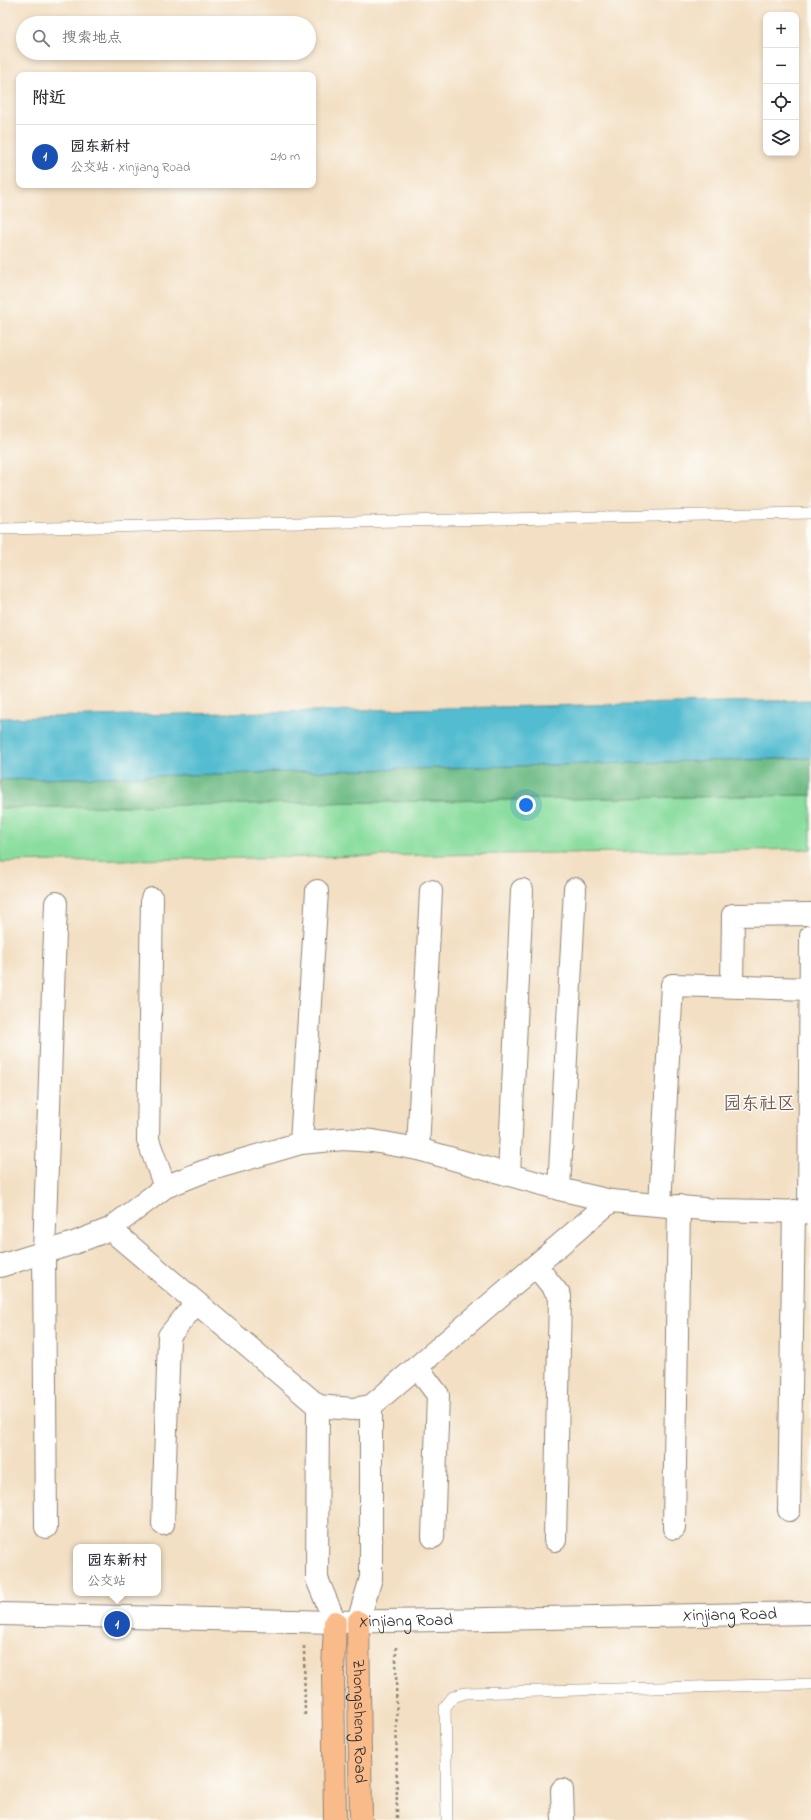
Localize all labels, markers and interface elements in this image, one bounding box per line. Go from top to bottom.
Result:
map controls [763,12,799,156]
button: + [763,12,799,48]
search box [16,16,316,60]
icon: search [30,27,52,49]
text: 搜索地点 [62,27,122,49]
button: − [763,48,799,84]
button: locate [763,84,799,120]
text: 附近 [32,86,66,111]
button: layers [763,120,799,156]
text: 园东新村 [70,136,130,158]
text: 1 [43,147,47,166]
text: 210 m [270,147,300,166]
text: 公交站 · Xinjiang Road [70,158,190,177]
your location [516,795,536,815]
district label: 园东社区 [723,1092,795,1118]
popup [73,1544,161,1596]
text: 园东新村 [87,1550,147,1572]
text: 公交站 [87,1572,126,1591]
street label: Xinjiang Road [683,1601,778,1629]
street label: Xinjiang Road [359,1607,454,1635]
pin: 1 [104,1609,130,1639]
street label: Zhongsheng Road [345,1659,373,1784]

